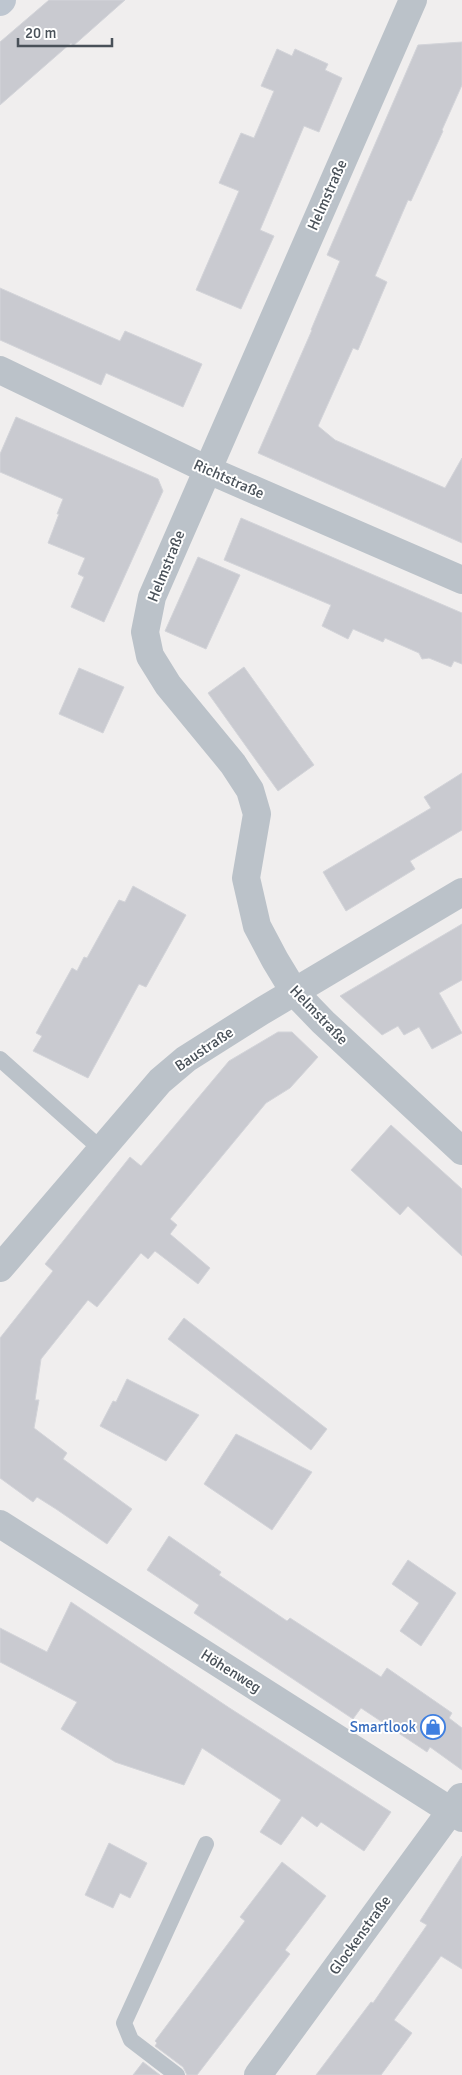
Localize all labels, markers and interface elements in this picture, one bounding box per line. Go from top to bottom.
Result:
scale bar [18,15,111,47]
text: 20 m [25,24,56,42]
street label: Helmstraße [303,157,351,233]
street label: Richtstraße [191,455,267,503]
street label: Helmstraße [143,528,189,604]
street label: Helmstraße [286,982,352,1048]
street label: Baustraße [171,1023,237,1075]
street label: Höhenweg [198,1645,264,1697]
shop icon: Smartlook [420,1714,446,1740]
place label: Smartlook [350,1718,416,1736]
street label: Glockenstraße [325,1892,395,1978]

